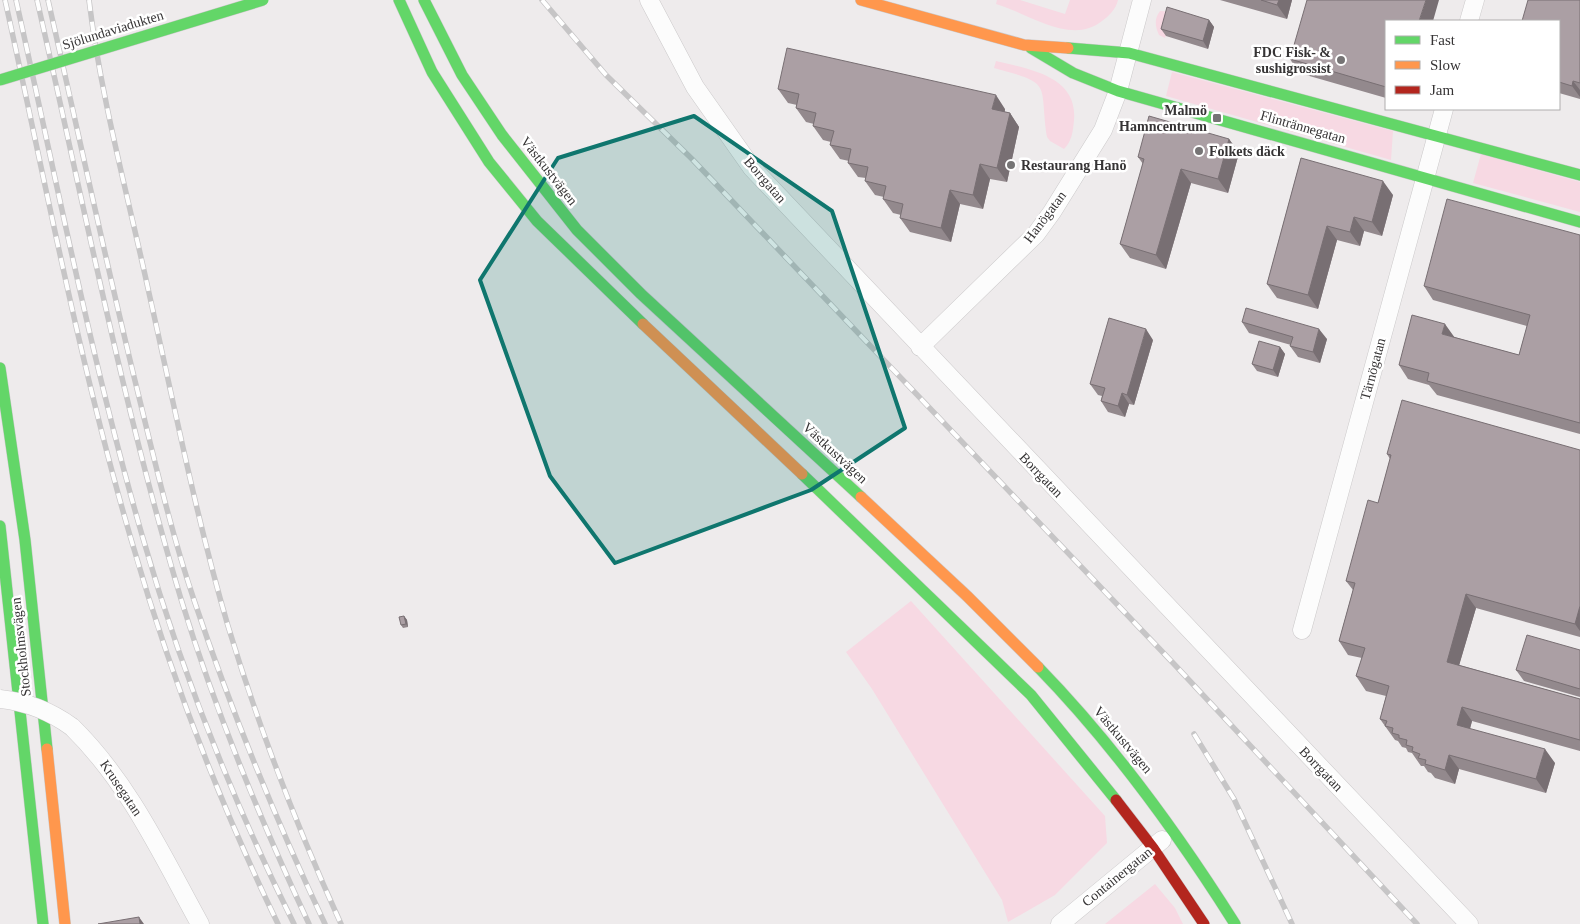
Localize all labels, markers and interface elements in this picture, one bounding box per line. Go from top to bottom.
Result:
street label: Sjölundaviadukten [61,7,165,53]
legend [1385,20,1560,110]
text: Fast [1430,32,1456,48]
place label: FDC Fisk- & sushigrossist [1253,45,1331,76]
marker: FDC Fisk- & sushigrossist [1335,54,1347,66]
text: Slow [1430,57,1461,73]
text: Jam [1430,82,1454,98]
place label: Malmö Hamncentrum [1119,103,1207,134]
street label: Flintrännegatan [1259,108,1347,146]
marker: Malmö Hamncentrum [1211,112,1223,124]
street label: Västkustvägen [518,134,580,208]
place label: Folkets däck [1209,144,1285,159]
marker: Folkets däck [1193,145,1205,157]
street label: Borrgatan [741,154,789,206]
place label: Restaurang Hanö [1021,158,1126,173]
marker: Restaurang Hanö [1005,159,1017,171]
street label: Hanögatan [1021,188,1069,246]
street label: Tärnögatan [1358,336,1388,402]
street label: Västkustvägen [800,419,870,487]
street label: Borrgatan [1016,450,1066,500]
street label: Stockholmsvägen [8,597,34,697]
street label: Västkustvägen [1091,704,1155,776]
street label: Borrgatan [1296,744,1346,794]
street label: Krusegatan [97,757,145,819]
street label: Containergatan [1079,844,1155,910]

